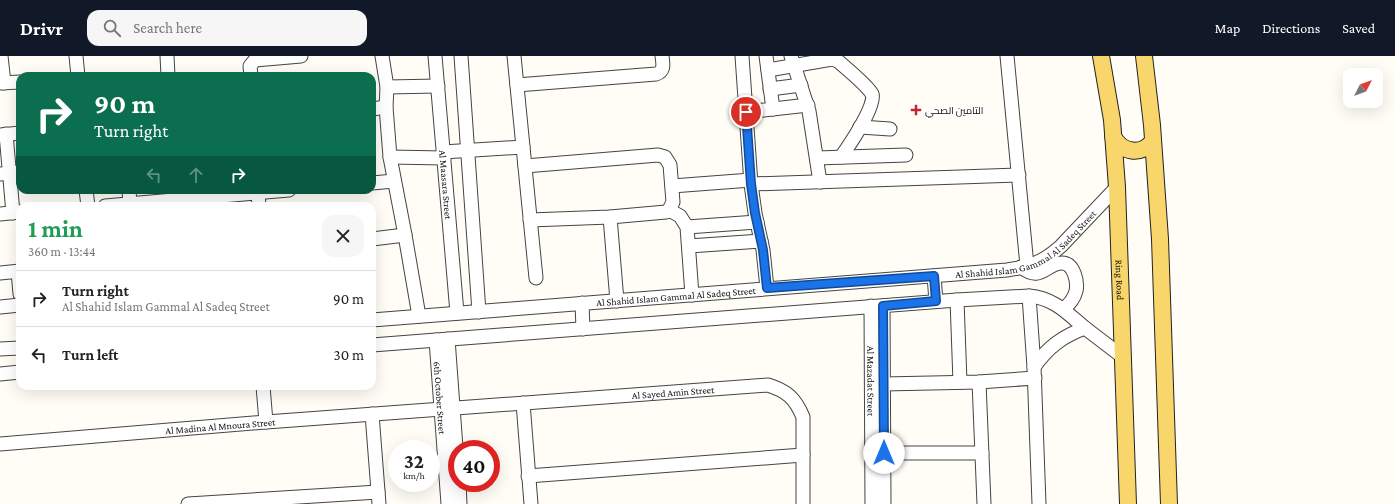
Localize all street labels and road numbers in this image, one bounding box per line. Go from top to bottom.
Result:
street label: Al Maasara Street [438,149,455,220]
street label: Al Shahid Islam Gammal Al Sadeq Street [955,207,1098,280]
street label: Ring Road [1114,259,1126,301]
street label: Al Shahid Islam Gammal Al Sadeq Street [596,284,757,308]
street label: Al Mazadat Street [866,346,877,417]
street label: 6th October Street [432,361,448,435]
street label: Al Sayed Amin Street [631,383,715,401]
street label: Al Madina Al Mnoura Street [165,416,276,436]

